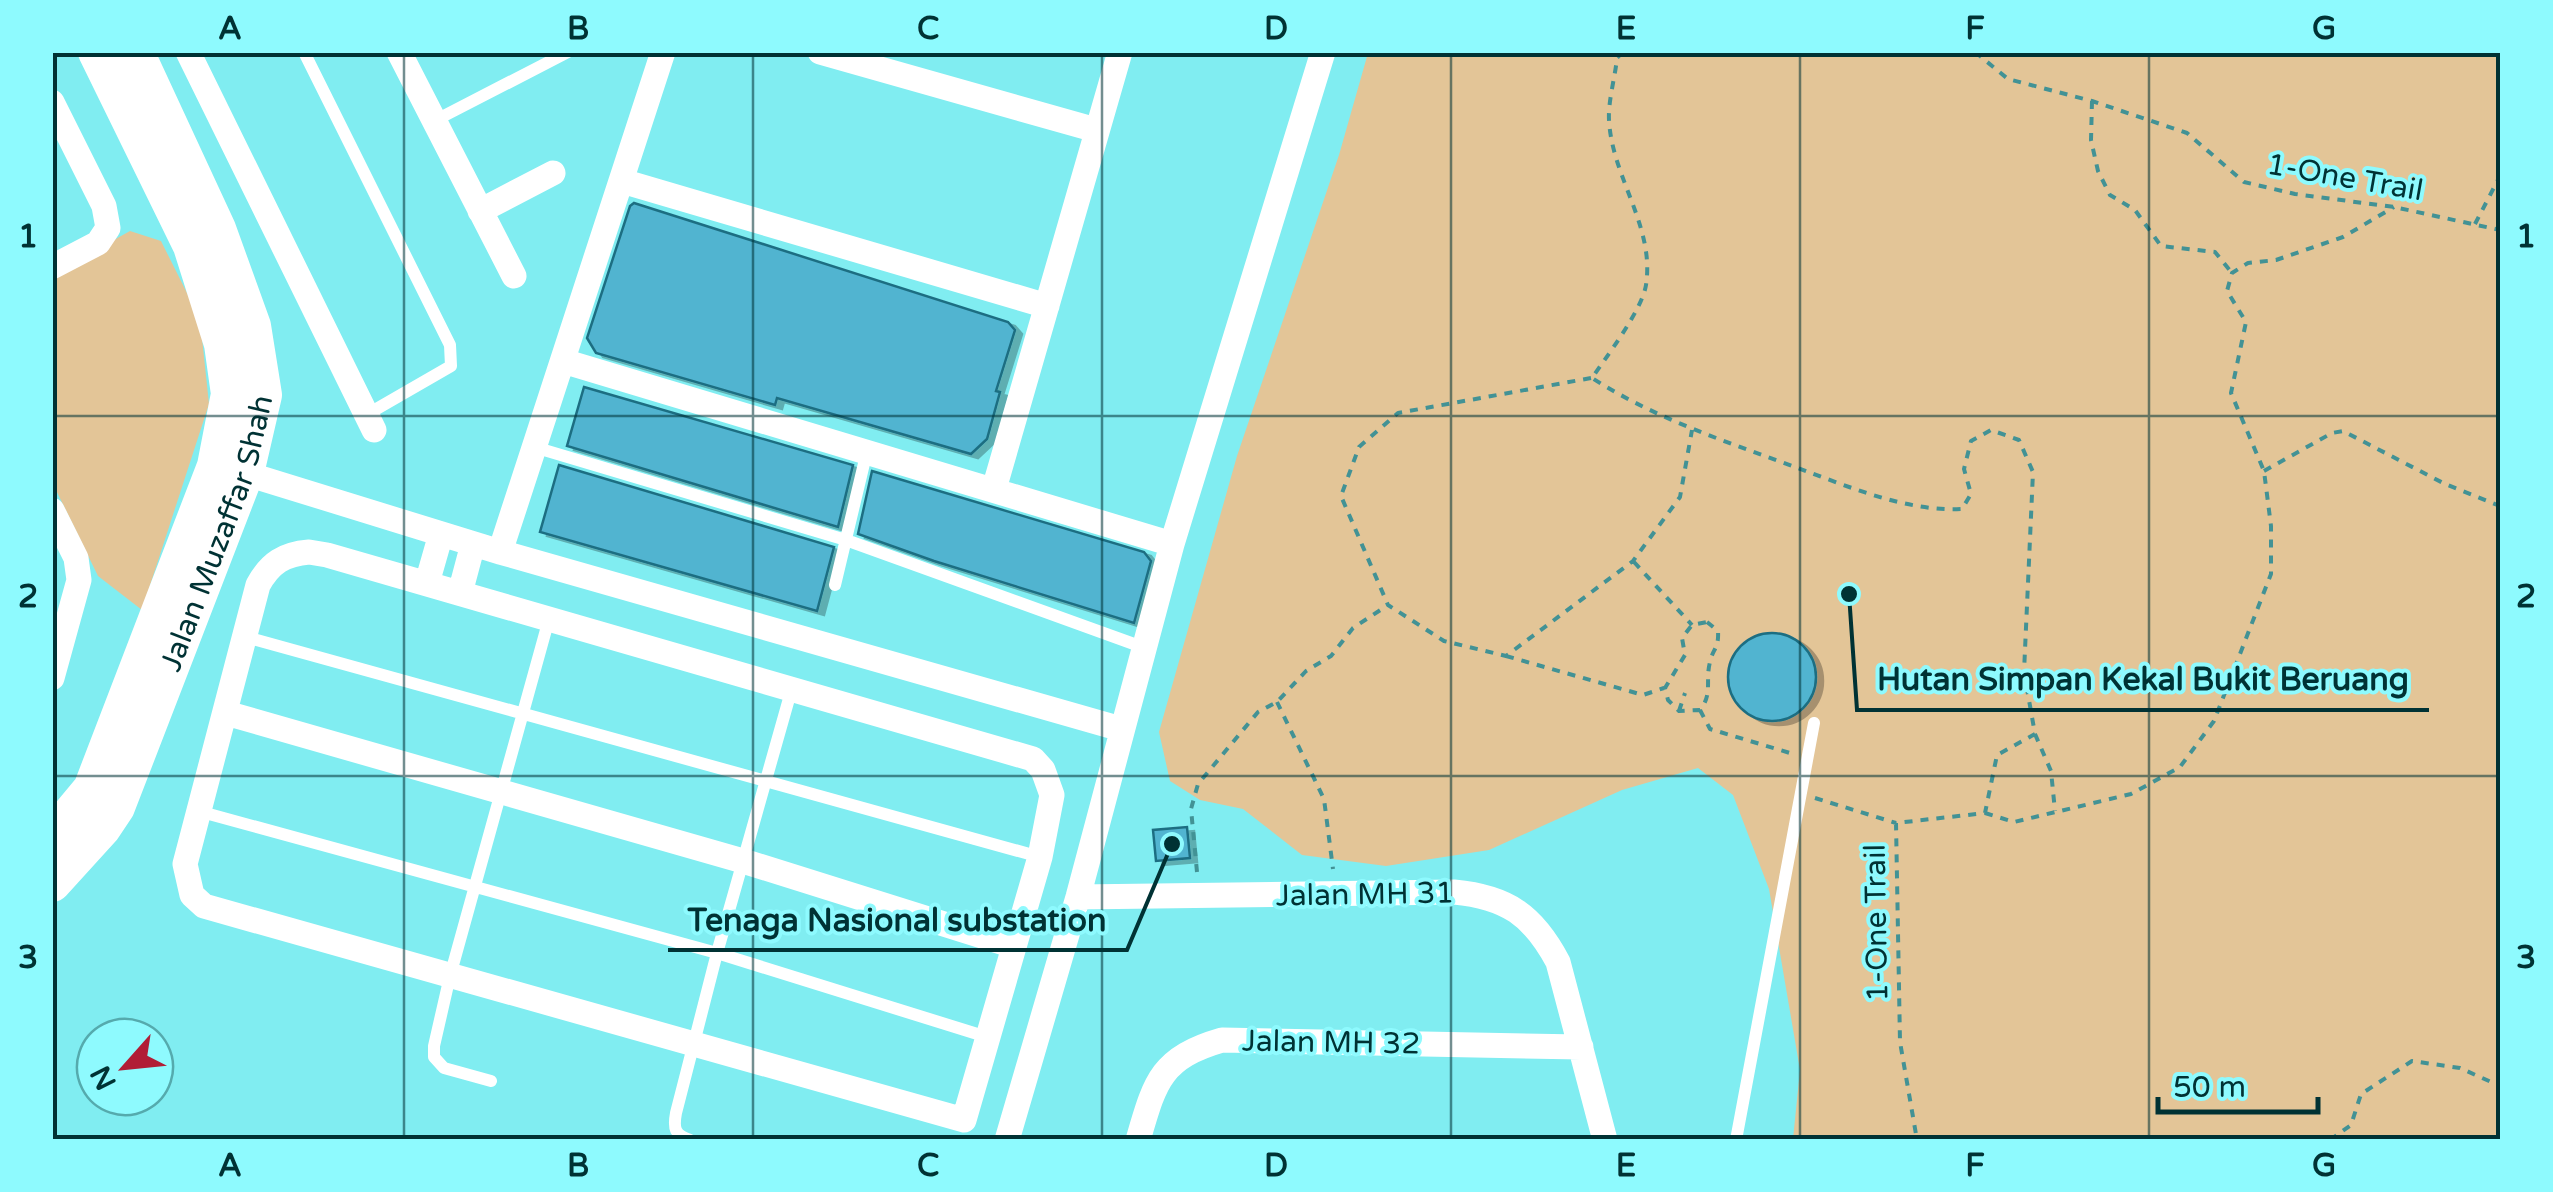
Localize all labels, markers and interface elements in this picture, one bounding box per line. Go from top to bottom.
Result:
text: A [218,10,242,48]
text: B [567,10,589,48]
text: C [917,10,939,48]
text: D [1264,10,1288,48]
text: E [1616,10,1636,48]
text: F [1965,10,1985,48]
text: G [2312,10,2336,48]
street label: 1-One Trail [2264,146,2426,209]
text: 1 [18,218,38,256]
text: 1 [2516,218,2536,256]
street label: Jalan Muzaffar Shah [152,391,281,676]
text: 2 [18,578,38,616]
text: 2 [2516,578,2536,616]
callout: Hutan Simpan Kekal Bukit Beruang [1857,648,2429,710]
text: Hutan Simpan Kekal Bukit Beruang [1877,661,2409,699]
street label: 1-One Trail [1857,844,1896,1002]
street label: Jalan MH 31 [1276,874,1454,915]
callout: Tenaga Nasional substation [668,888,1127,950]
text: Tenaga Nasional substation [687,902,1106,940]
text: 3 [18,939,38,977]
text: 3 [2516,939,2536,977]
north arrow [75,1017,175,1117]
street label: Jalan MH 32 [1242,1022,1420,1063]
scale bar [2158,1052,2318,1114]
text: N [83,1060,124,1096]
text: 50 m [2173,1069,2246,1106]
text: A [218,1147,242,1185]
text: B [567,1147,589,1185]
text: C [917,1147,939,1185]
text: D [1264,1147,1288,1185]
text: E [1616,1147,1636,1185]
text: F [1965,1147,1985,1185]
text: G [2312,1147,2336,1185]

